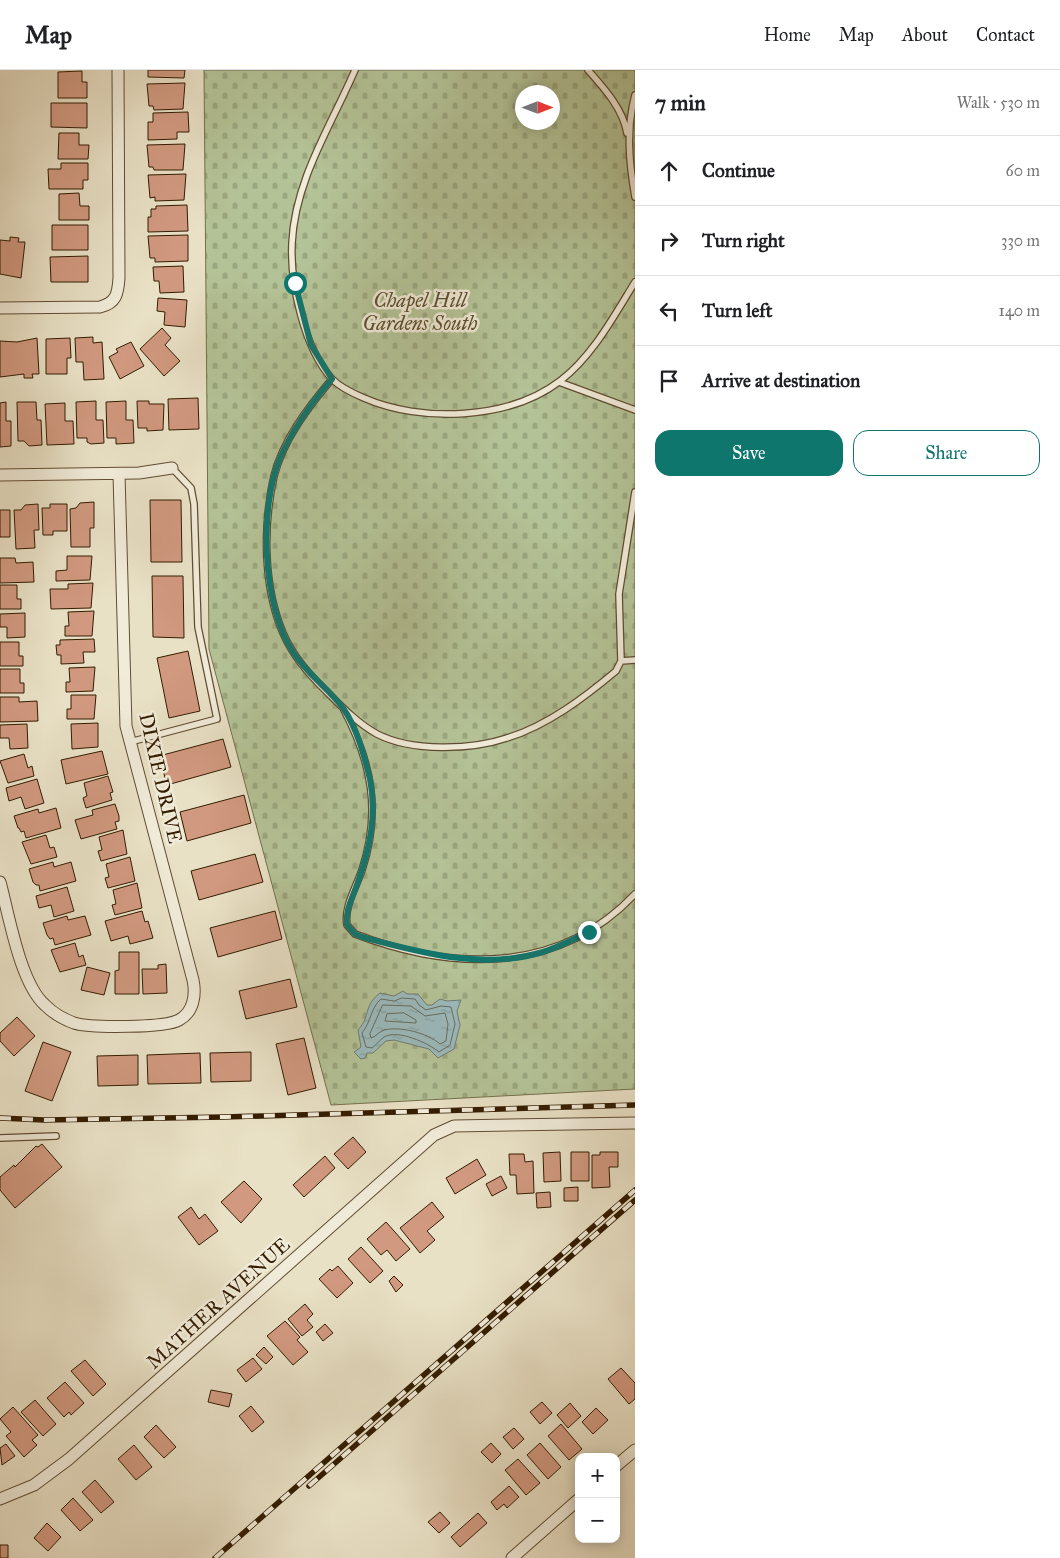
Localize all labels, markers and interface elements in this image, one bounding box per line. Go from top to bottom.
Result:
text: Map [25,20,72,50]
text: Home [764,24,811,46]
text: Map [839,24,874,46]
text: About [902,24,948,46]
text: Contact [976,24,1035,46]
north arrow [515,85,560,130]
text: 7 min [655,90,706,116]
text: Walk · 530 m [957,93,1040,112]
icon: ahead [655,157,683,185]
text: Continue [702,159,775,182]
text: 60 m [1006,161,1040,180]
icon: right [655,227,683,255]
text: Turn right [702,229,785,252]
text: 330 m [1001,231,1040,250]
route start [284,272,307,295]
park label: Chapel Hill Gardens South [363,288,478,335]
icon: left [655,297,683,325]
text: Turn left [702,299,772,322]
text: 140 m [999,301,1040,320]
icon: arrive [655,367,683,395]
text: Arrive at destination [702,369,860,392]
button: Save [655,430,843,476]
button: Share [853,430,1040,476]
street label: DIXIE DRIVE [134,710,188,846]
route end [578,921,601,944]
street label: MATHER AVENUE [141,1232,295,1374]
map controls [575,1453,620,1543]
button: + [575,1453,620,1498]
button: − [575,1498,620,1543]

